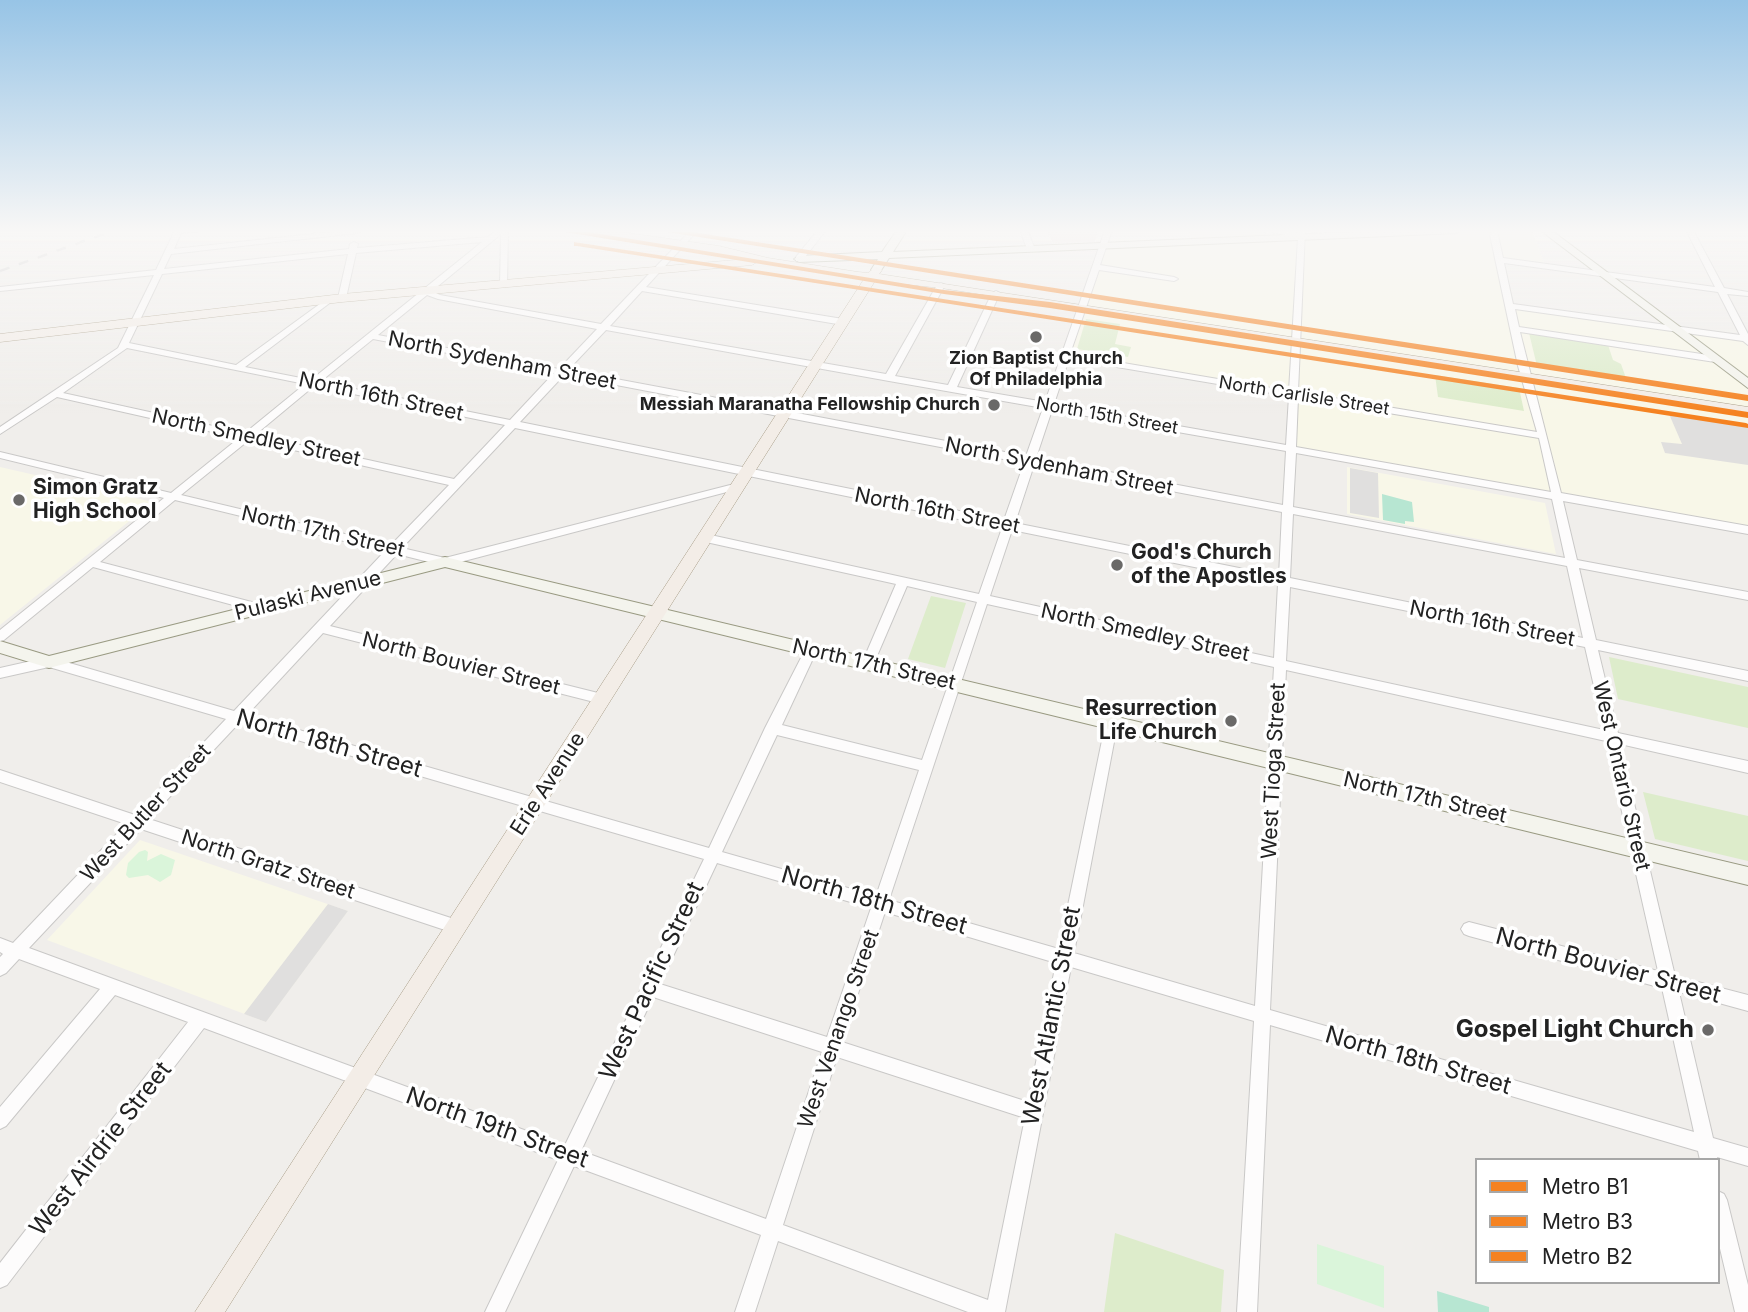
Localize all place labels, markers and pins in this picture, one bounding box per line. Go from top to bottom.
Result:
marker: Zion Baptist Church Of Philadelphia [1028,329,1044,345]
place label: Zion Baptist Church Of Philadelphia [949,348,1123,390]
place label: Messiah Maranatha Fellowship Church [640,394,980,416]
marker: Messiah Maranatha Fellowship Church [986,397,1002,413]
place label: Simon Gratz High School [33,475,158,525]
marker: Simon Gratz High School [11,492,27,508]
place label: God's Church of the Apostles [1131,540,1287,590]
marker: God's Church of the Apostles [1109,557,1125,573]
place label: Resurrection Life Church [1085,696,1217,746]
marker: Resurrection Life Church [1223,713,1239,729]
place label: Gospel Light Church [1456,1016,1694,1044]
marker: Gospel Light Church [1700,1022,1716,1038]

